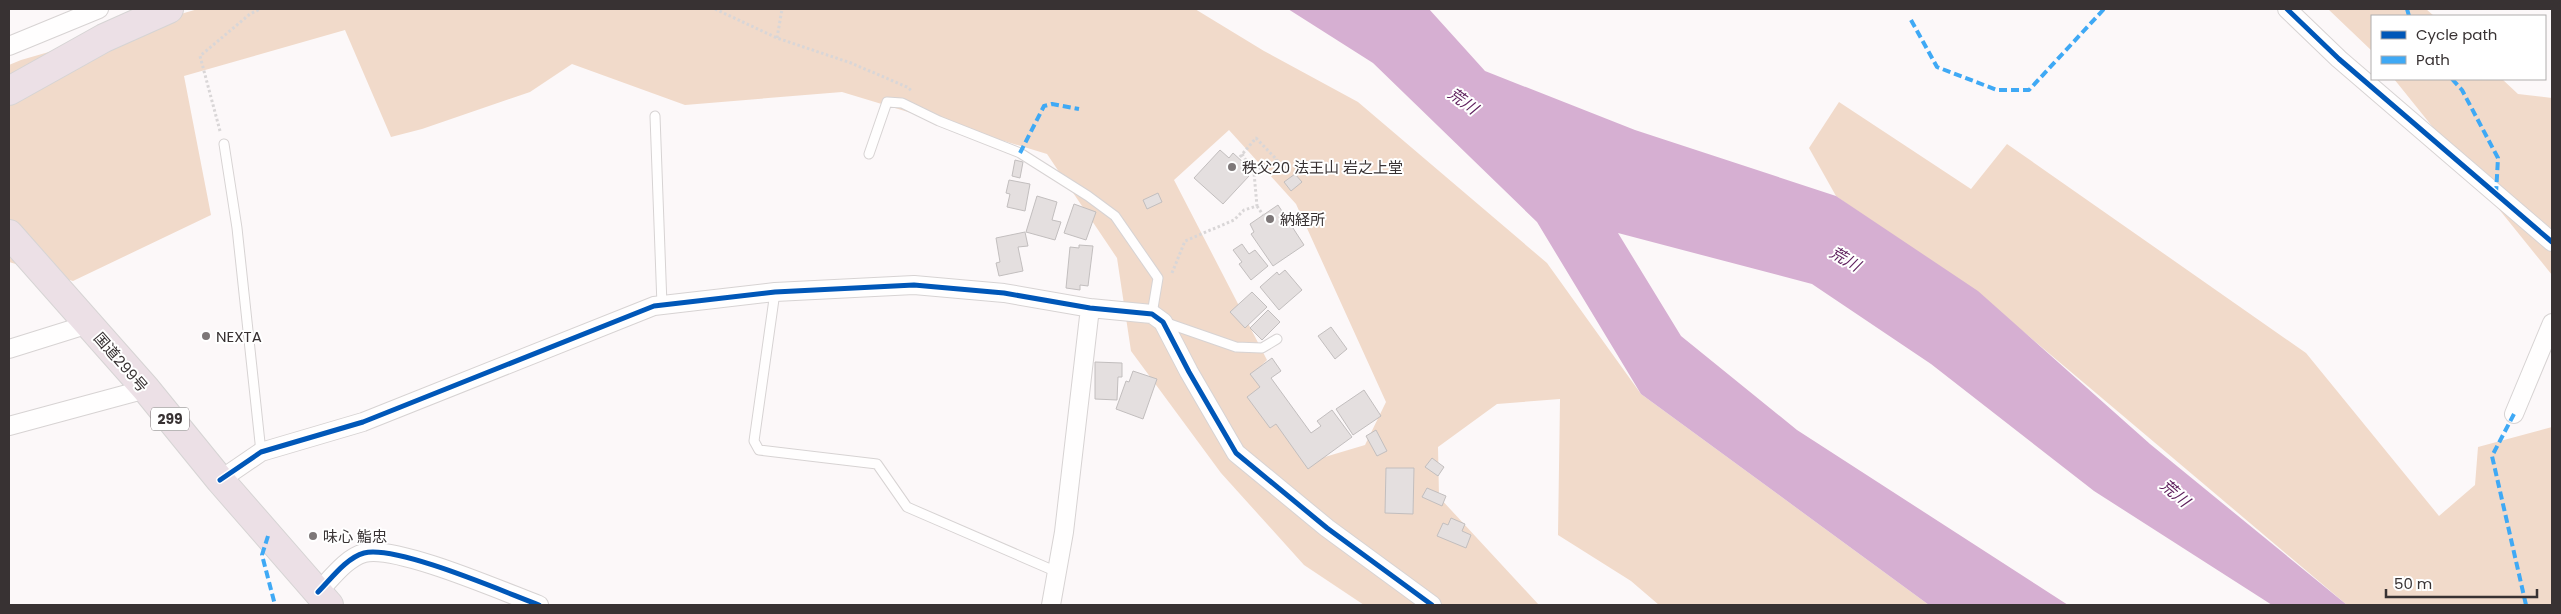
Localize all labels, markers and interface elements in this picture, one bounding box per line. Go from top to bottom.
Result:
legend [2371,15,2546,80]
text: Cycle path [2416,24,2497,45]
text: Path [2416,49,2450,70]
water label: 荒川 [1443,82,1484,121]
place label: 秩父20 法王山 岩之上堂 [1242,157,1403,178]
marker: 秩父20 法王山 岩之上堂 [1226,161,1238,173]
place label: 納経所 [1280,209,1325,230]
marker: 納経所 [1264,213,1276,225]
water label: 荒川 [1825,241,1866,278]
place label: NEXTA [216,326,262,347]
street label: 国道299号 [89,328,153,396]
marker: NEXTA [200,330,212,342]
road number: 299 [151,408,189,430]
water label: 荒川 [2155,474,2196,513]
place label: 味心 鮨忠 [323,526,387,547]
marker: 味心 鮨忠 [307,530,319,542]
scale bar [2386,566,2537,598]
text: 50 m [2394,573,2432,594]

